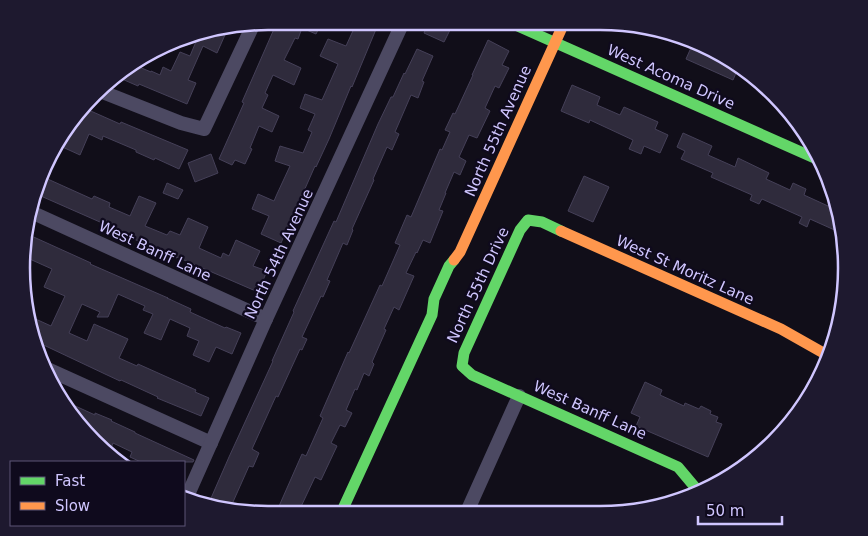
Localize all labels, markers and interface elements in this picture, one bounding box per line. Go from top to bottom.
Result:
street label: West Acoma Drive [604,41,738,113]
street label: North 55th Avenue [461,63,535,199]
street label: North 54th Avenue [241,186,317,322]
street label: West Banff Lane [96,217,214,285]
street label: North 55th Drive [443,224,513,346]
street label: West St Moritz Lane [613,231,757,309]
street label: West Banff Lane [531,377,649,443]
legend [10,461,185,526]
text: Fast [55,472,85,490]
scale bar [698,494,782,526]
text: Slow [55,497,90,515]
text: 50 m [706,502,744,520]

